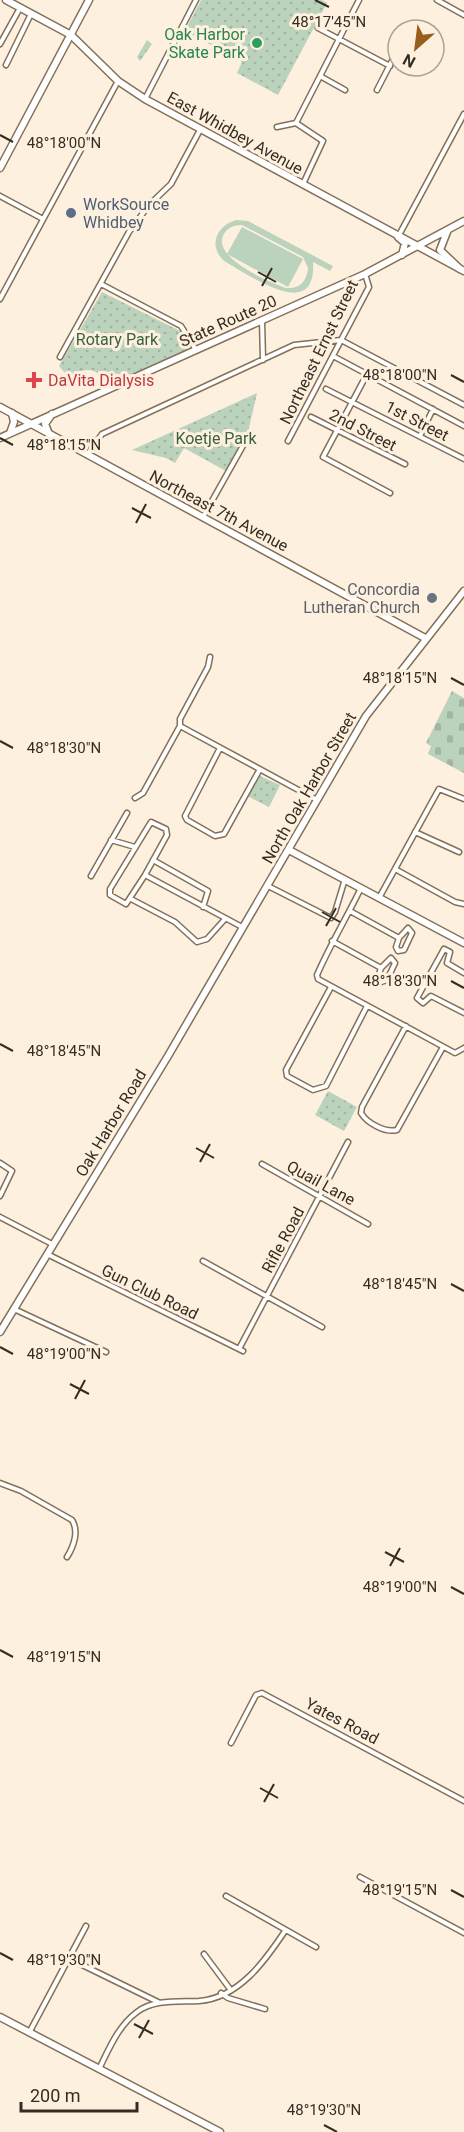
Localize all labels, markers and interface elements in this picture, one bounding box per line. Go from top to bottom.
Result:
text: 48°17'45"N [292,13,366,31]
north arrow [386,18,446,78]
place label: Oak Harbor Skate Park [164,25,246,62]
marker: Oak Harbor Skate Park [250,36,264,50]
text: N [400,50,419,72]
street label: East Whidbey Avenue [164,88,306,178]
text: 48°18'00"N [27,134,101,152]
place label: WorkSource Whidbey [83,195,169,232]
marker: WorkSource Whidbey [64,206,78,220]
street label: Northeast Ernst Street [276,277,362,427]
street label: State Route 20 [176,291,280,351]
park label: Rotary Park [76,330,159,349]
text: 48°18'00"N [363,366,437,384]
marker: DaVita Dialysis [25,371,43,389]
place label: DaVita Dialysis [48,371,154,390]
street label: 1st Street [382,397,452,445]
street label: 2nd Street [326,405,400,455]
park label: Koetje Park [175,429,257,448]
text: 48°18'15"N [27,436,101,454]
street label: Northeast 7th Avenue [146,466,292,556]
place label: Concordia Lutheran Church [303,580,420,617]
marker: Concordia Lutheran Church [425,591,439,605]
text: 48°18'15"N [363,669,437,687]
street label: North Oak Harbor Street [258,709,360,867]
text: 48°18'30"N [27,739,101,757]
text: 48°18'30"N [363,972,437,990]
text: 48°18'45"N [27,1042,101,1060]
street label: Oak Harbor Road [72,1066,150,1180]
street label: Quail Lane [284,1157,358,1209]
street label: Rifle Road [258,1204,308,1276]
street label: Gun Club Road [99,1260,201,1324]
text: 48°18'45"N [363,1275,437,1293]
text: 48°19'00"N [27,1345,101,1363]
text: 48°19'00"N [363,1578,437,1596]
text: 48°19'15"N [27,1648,101,1666]
street label: Yates Road [302,1694,382,1748]
text: 48°19'15"N [363,1881,437,1899]
text: 48°19'30"N [27,1951,101,1969]
scale bar [21,2075,136,2113]
text: 200 m [30,2085,81,2106]
text: 48°19'30"N [287,2101,361,2119]

